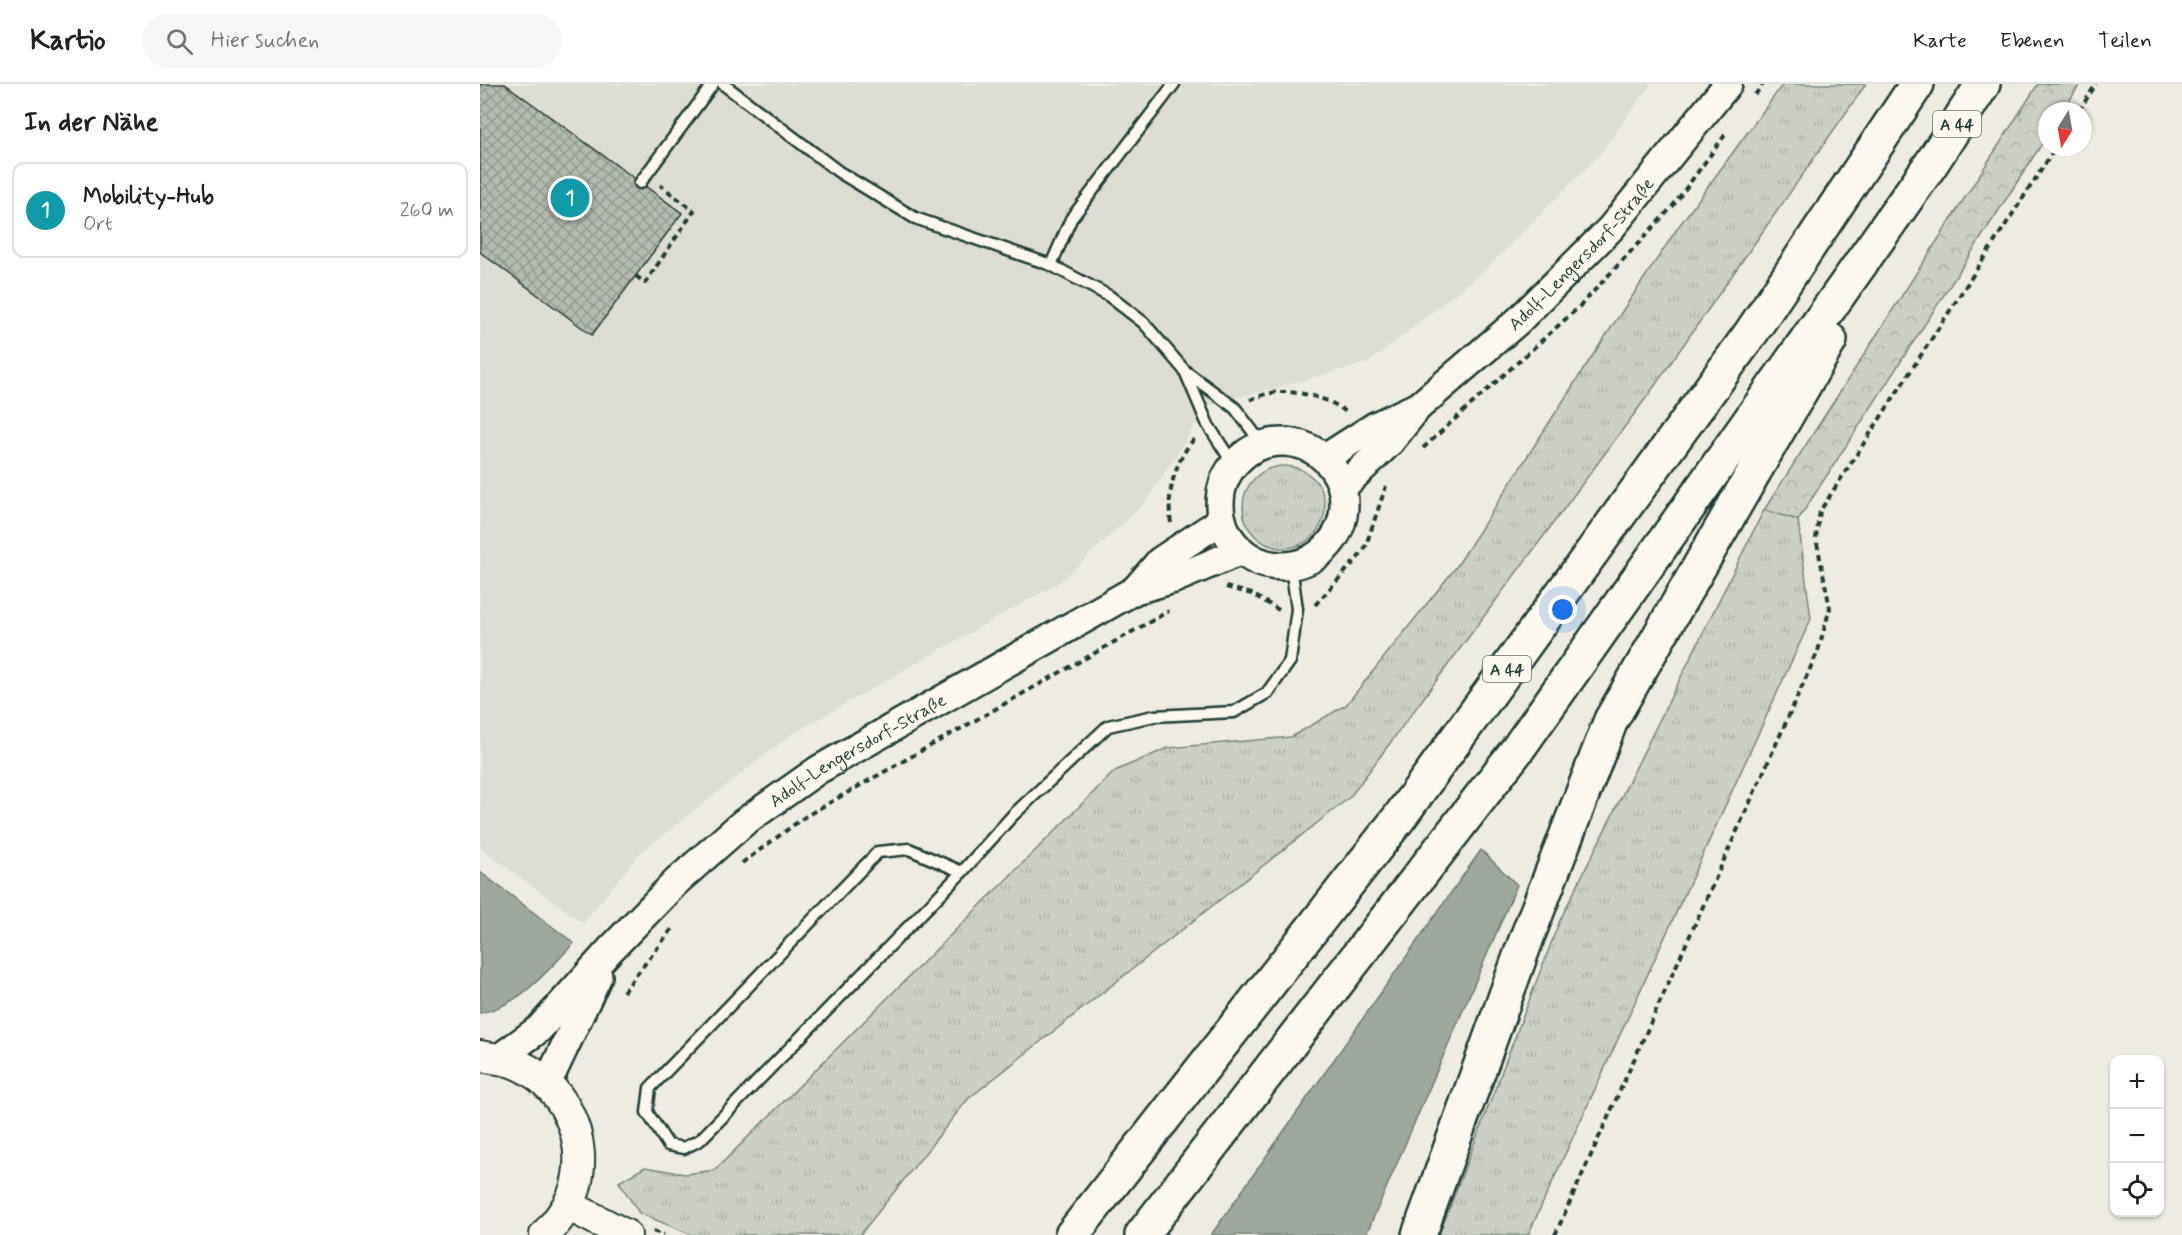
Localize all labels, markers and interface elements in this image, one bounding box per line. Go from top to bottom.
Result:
search box [142,14,562,68]
text: Kartio [30,23,106,60]
icon: search [163,25,196,58]
text: Hier suchen [211,27,319,55]
text: Karte [1913,27,1967,55]
text: Ebenen [2000,27,2065,55]
text: Teilen [2098,27,2152,55]
north arrow [2038,102,2092,156]
text: In der Nähe [24,106,158,140]
road number: A 44 [1933,111,1981,137]
street label: Adolf-Lengersdorf-Straße [1504,173,1660,337]
pin: 1 [550,176,590,220]
text: Mobility-Hub [83,183,214,211]
text: 1 [41,197,50,224]
text: 260 m [400,197,454,224]
text: Ort [83,211,112,238]
your location [1548,595,1577,624]
road number: A 44 [1483,656,1531,682]
street label: Adolf-Lengersdorf-Straße [765,689,951,814]
map controls [2110,1055,2164,1217]
button: + [2110,1055,2164,1109]
button: − [2110,1109,2164,1163]
button: locate [2110,1163,2164,1217]

